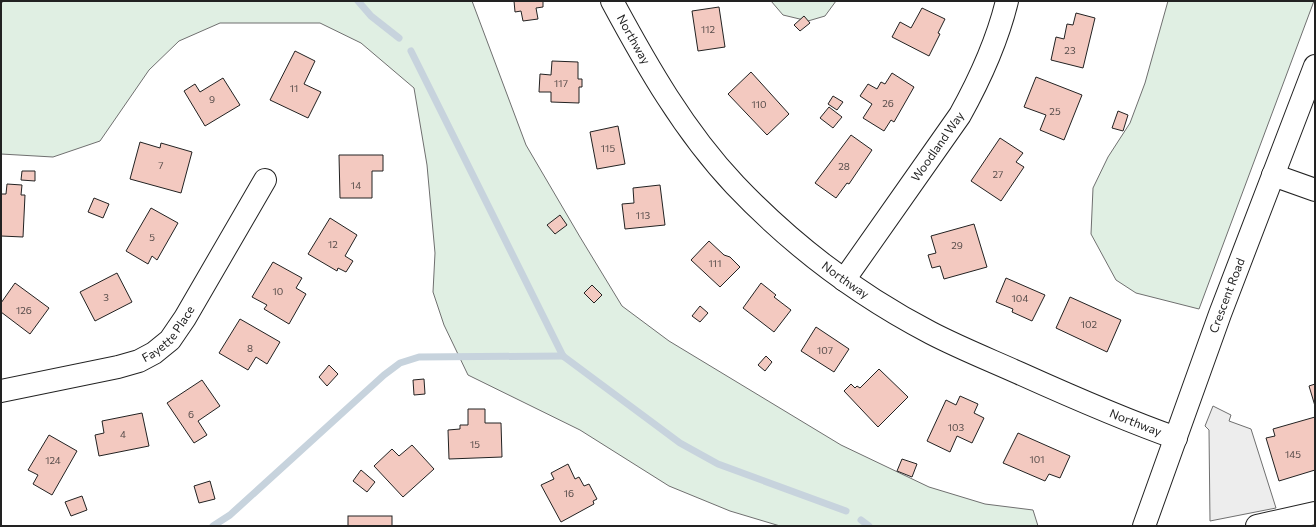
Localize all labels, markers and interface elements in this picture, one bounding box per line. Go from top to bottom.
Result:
street label: Northway [615,12,654,66]
house number: 112 [701,23,715,35]
house number: 23 [1064,44,1076,56]
house number: 117 [554,77,568,89]
house number: 11 [290,82,298,94]
house number: 9 [209,93,215,105]
house number: 26 [882,97,894,109]
house number: 110 [751,98,767,110]
house number: 25 [1049,105,1061,117]
street label: Woodland Way [908,108,966,184]
house number: 115 [601,142,615,154]
house number: 7 [158,159,164,171]
house number: 28 [838,160,850,172]
house number: 27 [993,168,1003,180]
house number: 14 [351,179,361,191]
house number: 113 [636,209,650,221]
house number: 5 [149,231,155,243]
house number: 12 [328,238,338,250]
house number: 29 [951,239,963,251]
street label: Crescent Road [1206,256,1247,335]
house number: 111 [709,257,721,269]
street label: Northway [820,258,872,301]
house number: 10 [273,285,283,297]
house number: 3 [103,291,109,303]
house number: 104 [1012,292,1028,304]
street label: Fayette Place [139,303,197,364]
house number: 126 [16,304,32,316]
house number: 102 [1081,318,1098,330]
house number: 8 [247,342,253,354]
house number: 107 [817,344,833,356]
street label: Northway [1108,405,1164,438]
house number: 6 [188,408,194,420]
house number: 103 [948,421,965,433]
house number: 4 [120,428,126,440]
house number: 15 [470,438,480,450]
house number: 145 [1285,448,1301,460]
house number: 101 [1029,453,1045,465]
house number: 124 [45,454,61,466]
house number: 16 [564,487,574,499]

